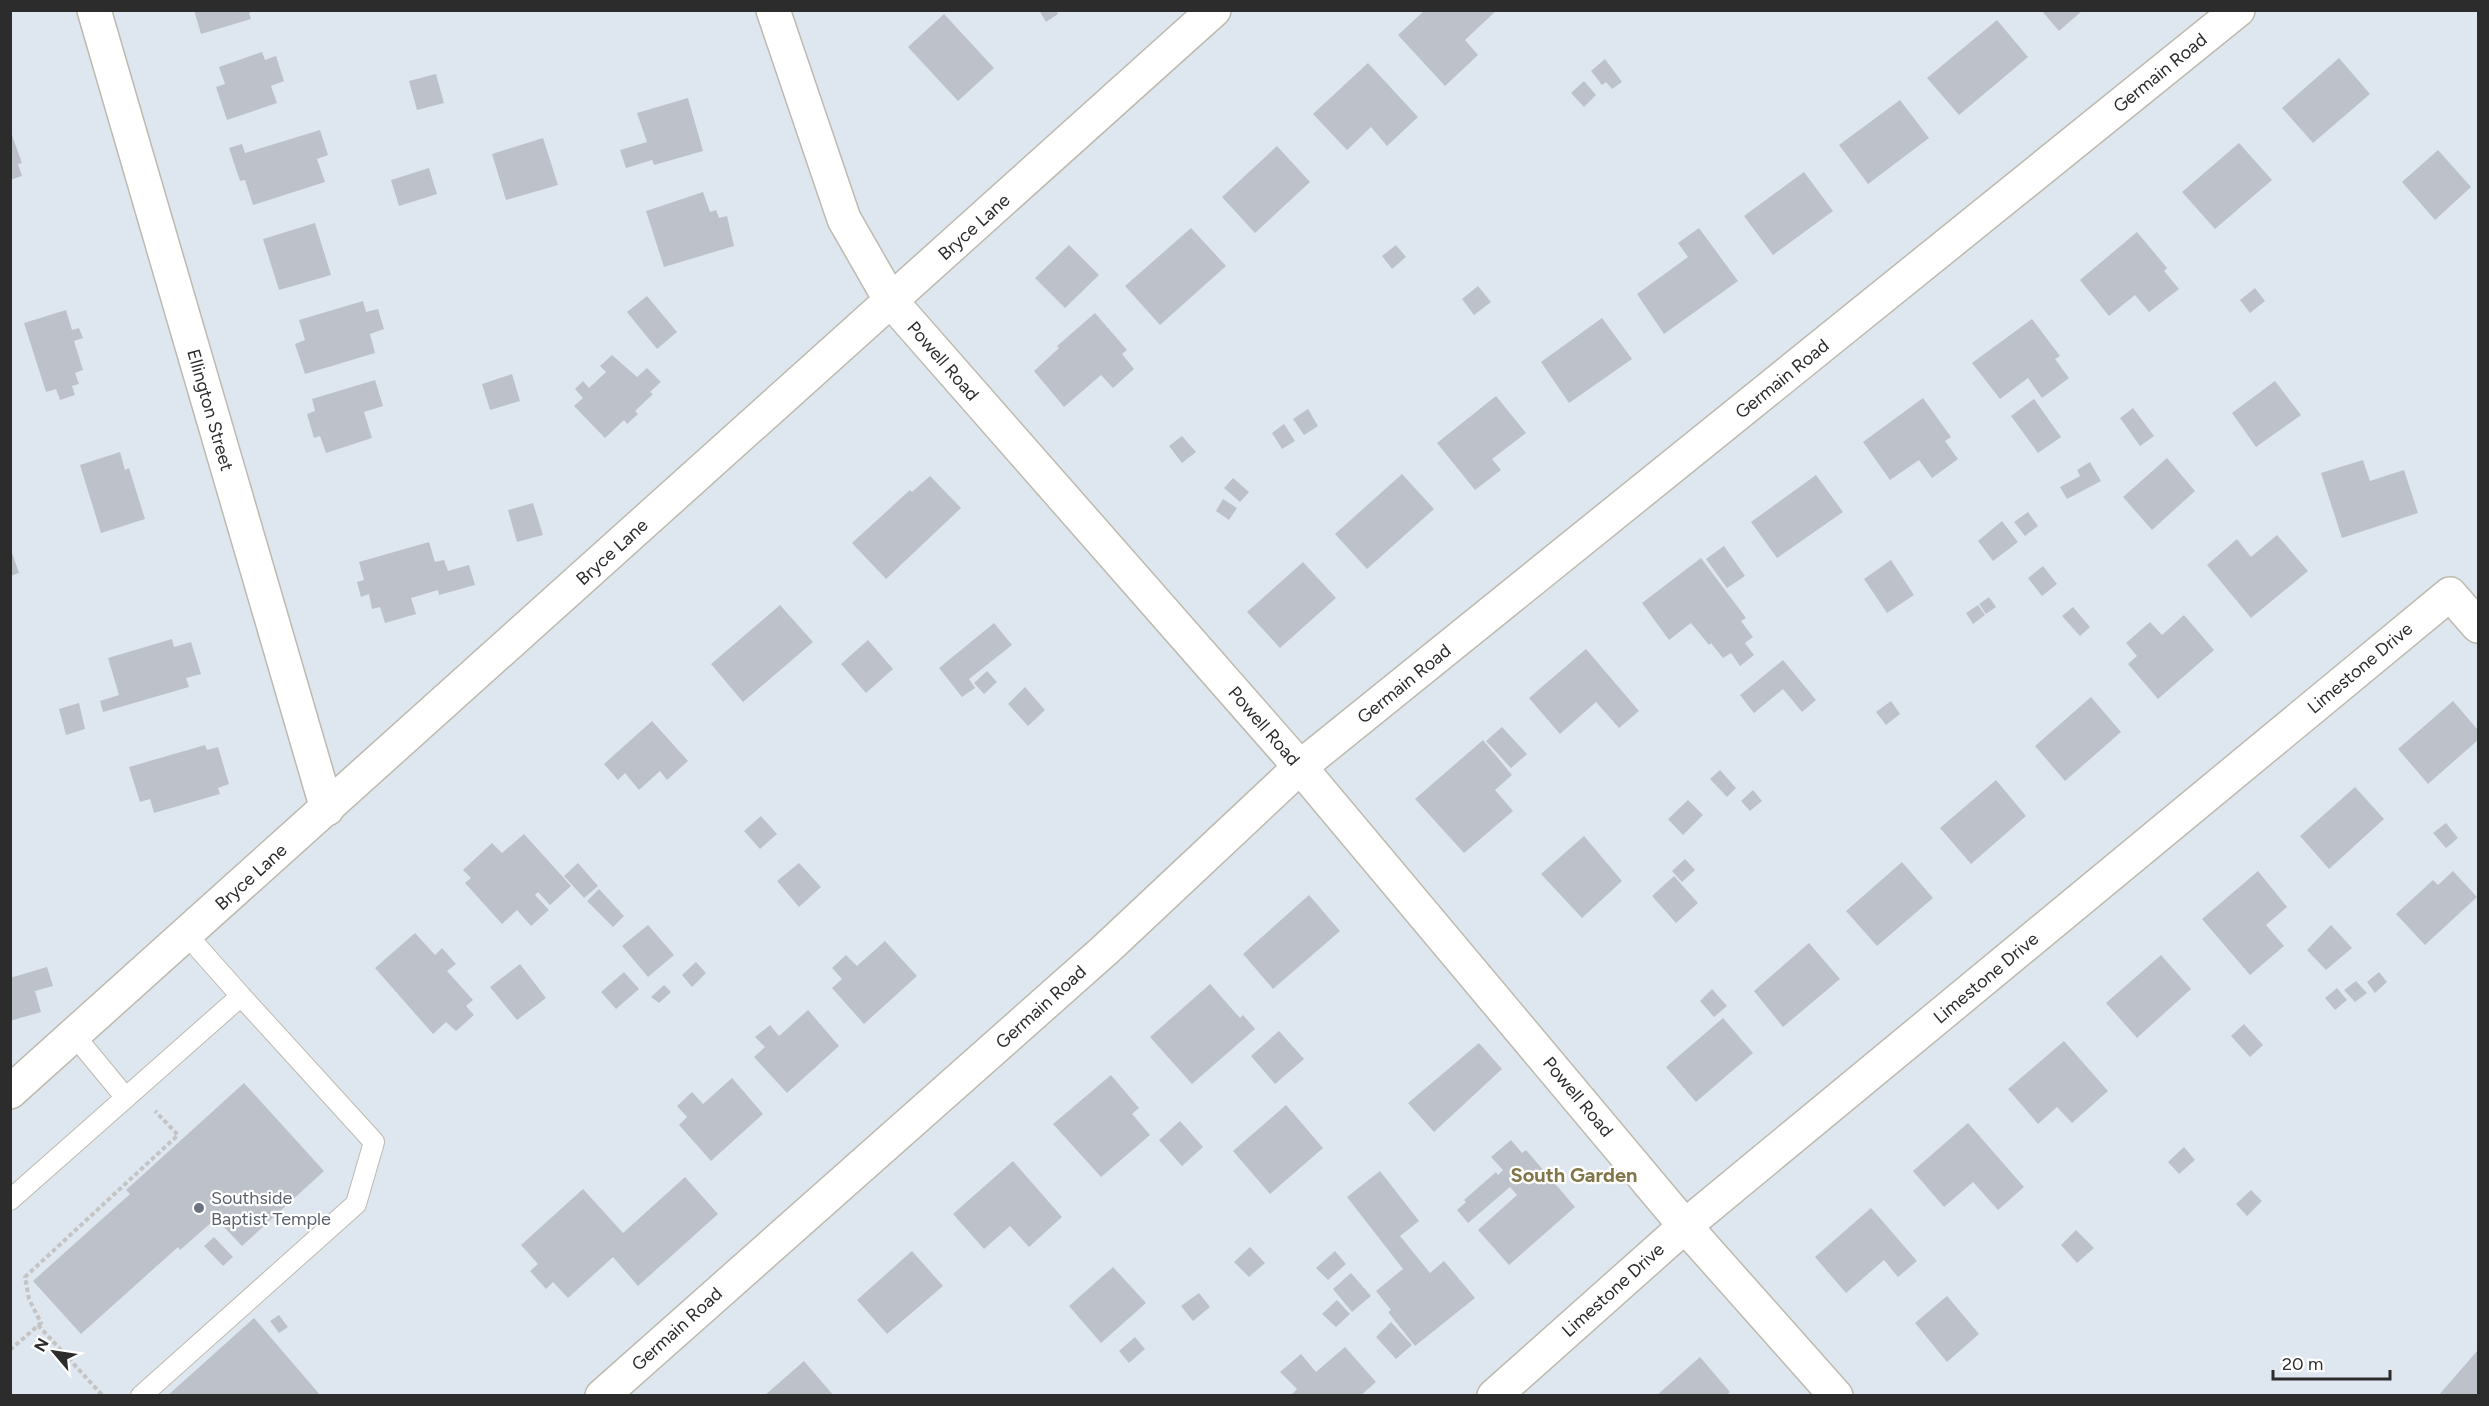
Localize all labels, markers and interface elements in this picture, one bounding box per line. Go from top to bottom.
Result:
street label: Germain Road [2109,29,2211,117]
street label: Bryce Lane [934,189,1014,265]
street label: Powell Road [903,317,983,405]
street label: Germain Road [1731,335,1833,423]
street label: Ellington Street [182,347,238,474]
street label: Bryce Lane [572,514,652,590]
street label: Limestone Drive [2303,618,2417,718]
street label: Germain Road [1353,640,1455,728]
street label: Powell Road [1224,682,1304,770]
street label: Bryce Lane [211,839,291,915]
street label: Limestone Drive [1929,928,2043,1028]
street label: Germain Road [991,961,1091,1053]
street label: Powell Road [1538,1052,1618,1142]
district label: South Garden [1511,1163,1637,1187]
place label: Southside Baptist Temple [211,1187,331,1230]
marker: Southside Baptist Temple [192,1201,206,1215]
street label: Limestone Drive [1557,1238,1669,1342]
street label: Germain Road [627,1283,727,1375]
north arrow [24,1322,84,1382]
text: N [30,1335,53,1355]
scale bar [2273,1343,2390,1381]
text: 20 m [2282,1353,2323,1375]

